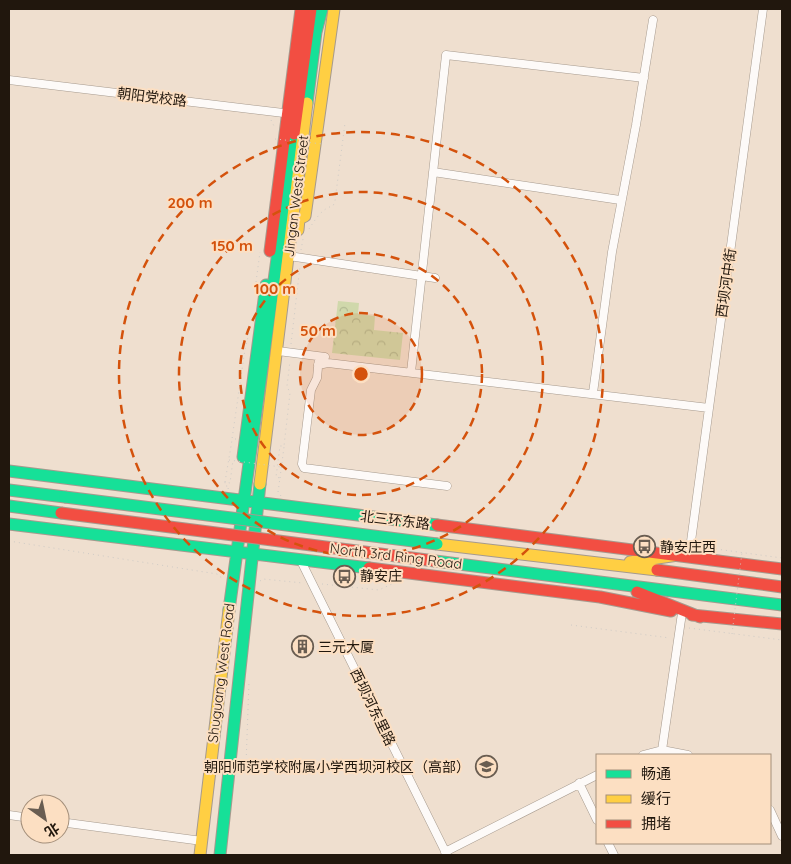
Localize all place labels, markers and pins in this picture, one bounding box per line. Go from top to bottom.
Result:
centre of rings [352,365,370,383]
bus stop icon: 静安庄西 [632,535,656,559]
place label: 静安庄西 [660,538,716,556]
bus stop icon: 静安庄 [332,564,356,588]
place label: 静安庄 [360,567,402,585]
building icon: 三元大厦 [290,635,314,659]
place label: 三元大厦 [318,638,374,656]
school or university icon: 朝阳师范学校附属小学西坝河校区（高部） [474,755,498,779]
place label: 朝阳师范学校附属小学西坝河校区（高部） [204,758,470,776]

